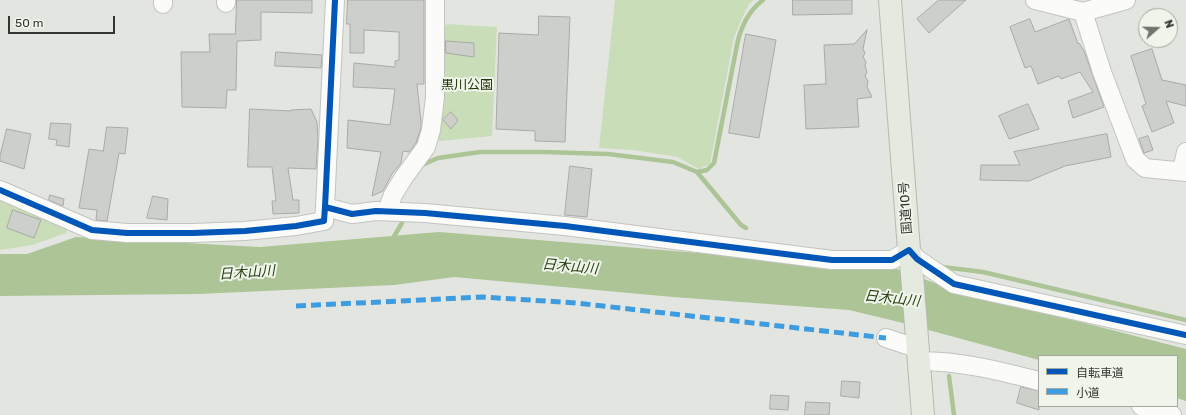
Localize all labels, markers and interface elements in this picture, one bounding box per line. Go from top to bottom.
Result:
scale bar [10,8,117,34]
north arrow [1138,8,1178,48]
text: 50 m [15,16,43,30]
text: N [1161,18,1176,30]
park label: 黒川公園 [441,77,493,93]
street label: 国道10号 [896,181,916,235]
water label: 日木山川 [541,256,599,278]
water label: 日木山川 [218,263,276,283]
water label: 日木山川 [863,288,921,310]
legend [1038,355,1178,407]
text: 自転車道 [1076,366,1124,380]
text: 小道 [1076,386,1100,400]

